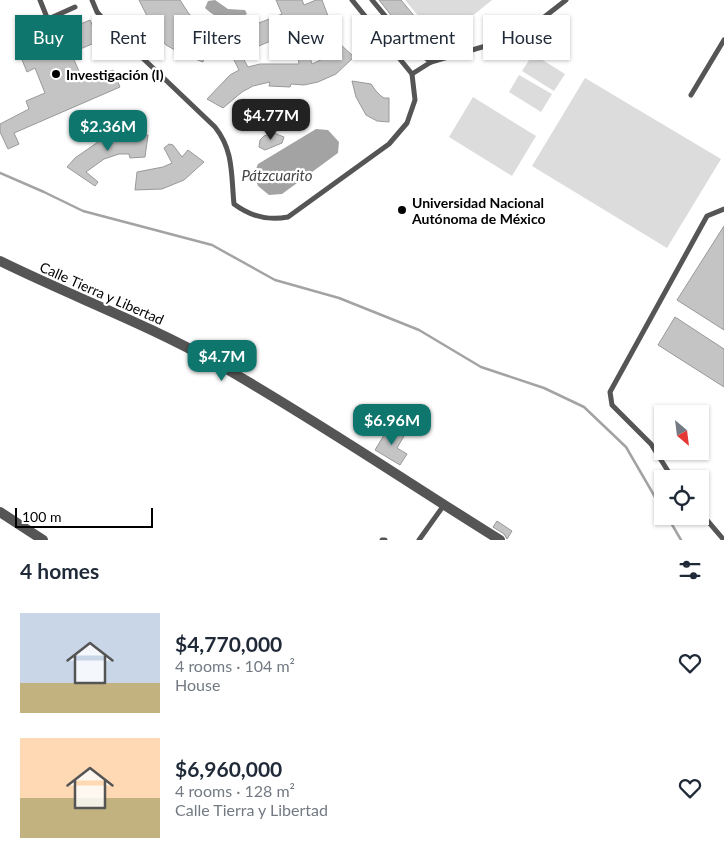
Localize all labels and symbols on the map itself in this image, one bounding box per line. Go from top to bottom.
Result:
place label: Investigación (I) [66,66,164,83]
marker: Investigación (I) [50,68,62,80]
pin: $4.77M [230,98,312,141]
pin: $2.36M [67,110,149,152]
water label: Pátzcuarito [242,166,313,184]
place label: Universidad Nacional Autónoma de México [411,194,546,227]
marker: Universidad Nacional Autónoma de México [396,204,408,216]
street label: Calle Tierra y Libertad [37,258,167,328]
pin: $4.7M [187,340,257,382]
pin: $6.96M [351,404,433,446]
north arrow [654,405,709,460]
scale bar [15,505,152,528]

